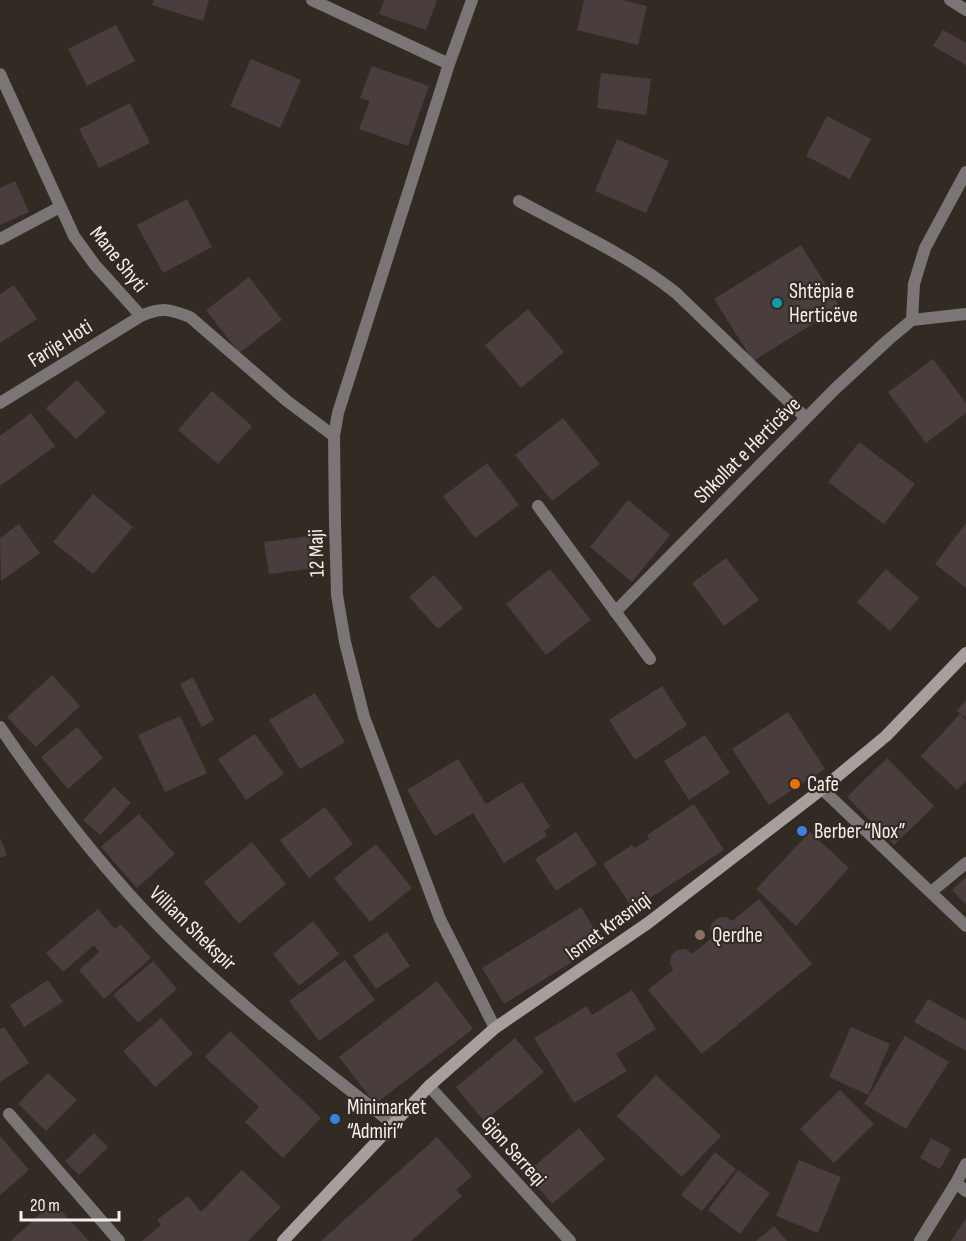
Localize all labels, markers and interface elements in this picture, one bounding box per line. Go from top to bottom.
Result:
street label: Mane Shyti [84,221,153,297]
place label: Shtëpia e Herticëve [789,279,858,328]
marker: Shtëpia e Herticëve [770,296,784,310]
street label: Farije Hoti [24,314,97,373]
street label: Shkollat e Herticëve [689,392,806,509]
street label: 12 Maji [303,529,330,577]
place label: Cafe [807,772,839,797]
marker: Cafe [788,777,802,791]
place label: Berber “Nox” [814,819,906,844]
marker: Berber “Nox” [795,824,809,838]
street label: Villiam Shekspir [144,881,241,976]
street label: Ismet Krasniqi [561,887,656,966]
place label: Qerdhe [712,923,763,948]
marker: Qerdhe [693,928,707,942]
place label: Minimarket “Admiri” [347,1095,426,1144]
street label: Gjon Serreqi [476,1111,552,1191]
marker: Minimarket “Admiri” [328,1112,342,1126]
scale bar [21,1184,118,1222]
text: 20 m [30,1195,60,1216]

